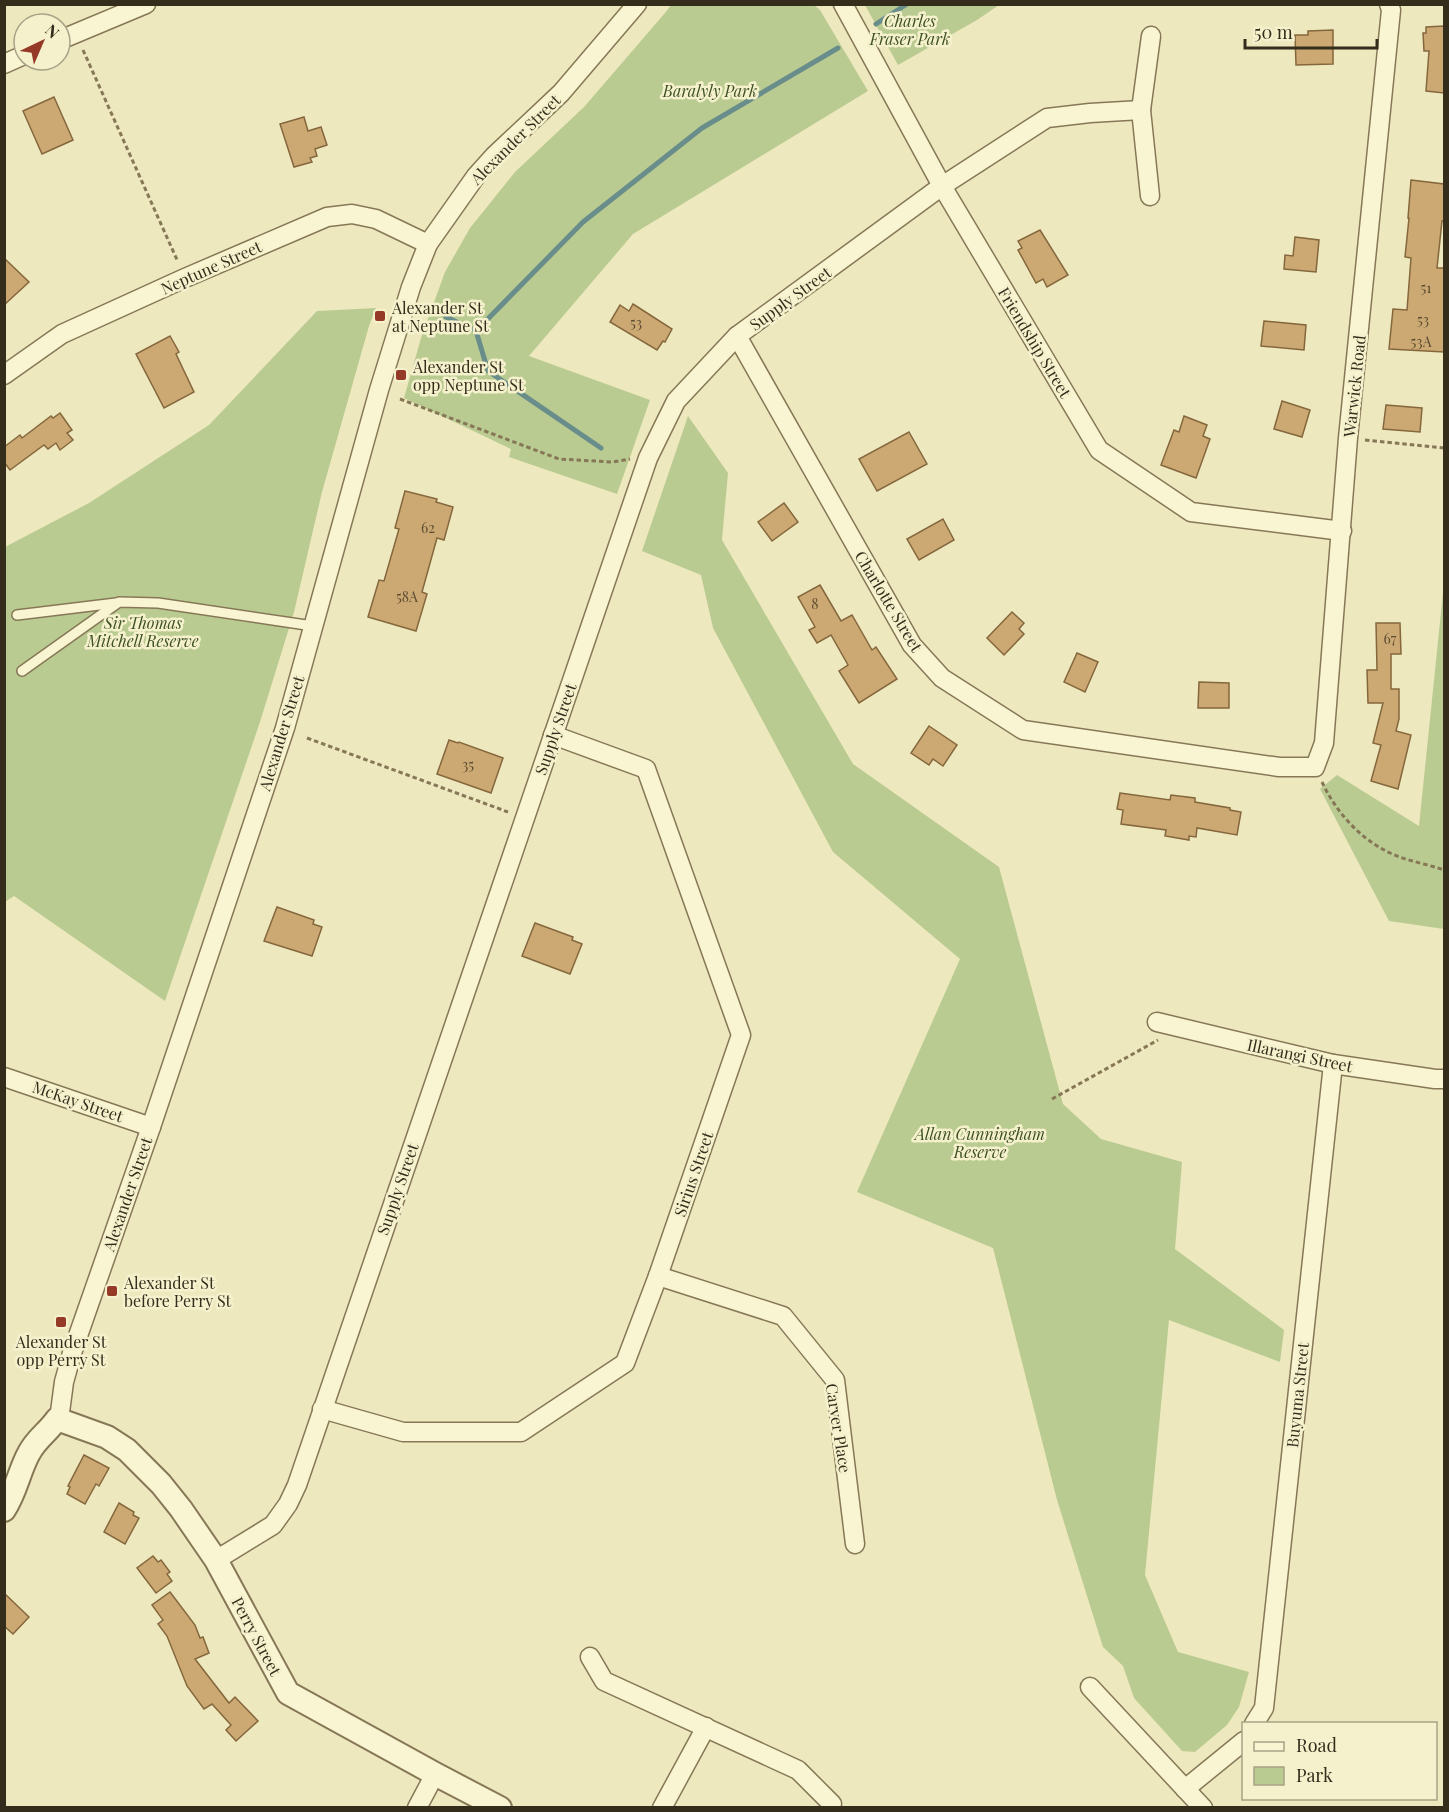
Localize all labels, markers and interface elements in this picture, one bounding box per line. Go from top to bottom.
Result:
park label: Charles Fraser Park [869,10,950,49]
north arrow [12,12,72,72]
scale bar [1245,12,1377,50]
text: N [41,19,65,43]
text: 50 m [1254,20,1293,44]
park label: Baralyly Park [662,80,757,101]
street label: Alexander Street [465,89,565,189]
street label: Neptune Street [157,235,265,299]
street label: Supply Street [745,261,835,335]
house number: 51 [1421,278,1432,297]
street label: Friendship Street [994,283,1076,401]
place label: Alexander St at Neptune St [391,297,489,336]
marker: Alexander St at Neptune St [373,309,387,323]
house number: 53 [1417,310,1429,329]
house number: 53 [630,313,642,332]
house number: 53A [1411,332,1432,351]
street label: Warwick Road [1338,334,1370,439]
place label: Alexander St opp Neptune St [412,356,524,395]
marker: Alexander St opp Neptune St [394,368,408,382]
house number: 62 [421,518,435,537]
street label: Charlotte Street [851,547,928,656]
house number: 58A [396,587,418,606]
house number: 8 [811,594,819,613]
park label: Sir Thomas Mitchell Reserve [86,612,199,651]
house number: 67 [1384,629,1397,648]
street label: Alexander Street [253,673,309,794]
street label: Supply Street [529,680,581,778]
house number: 35 [462,755,474,774]
street label: Illarangi Street [1245,1034,1355,1076]
street label: McKay Street [30,1076,126,1126]
park label: Allan Cunningham Reserve [913,1123,1045,1162]
street label: Sirius Street [669,1128,717,1219]
street label: Alexander Street [97,1134,156,1255]
street label: Supply Street [371,1140,423,1238]
place label: Alexander St before Perry St [123,1272,232,1311]
marker: Alexander St before Perry St [105,1284,119,1298]
marker: Alexander St opp Perry St [54,1315,68,1329]
place label: Alexander St opp Perry St [15,1331,107,1370]
street label: Buyuma Street [1281,1341,1313,1449]
street label: Carver Place [822,1382,856,1474]
street label: Perry Street [228,1593,287,1679]
legend [1242,1722,1437,1800]
text: Road [1296,1733,1337,1757]
text: Park [1296,1763,1333,1787]

